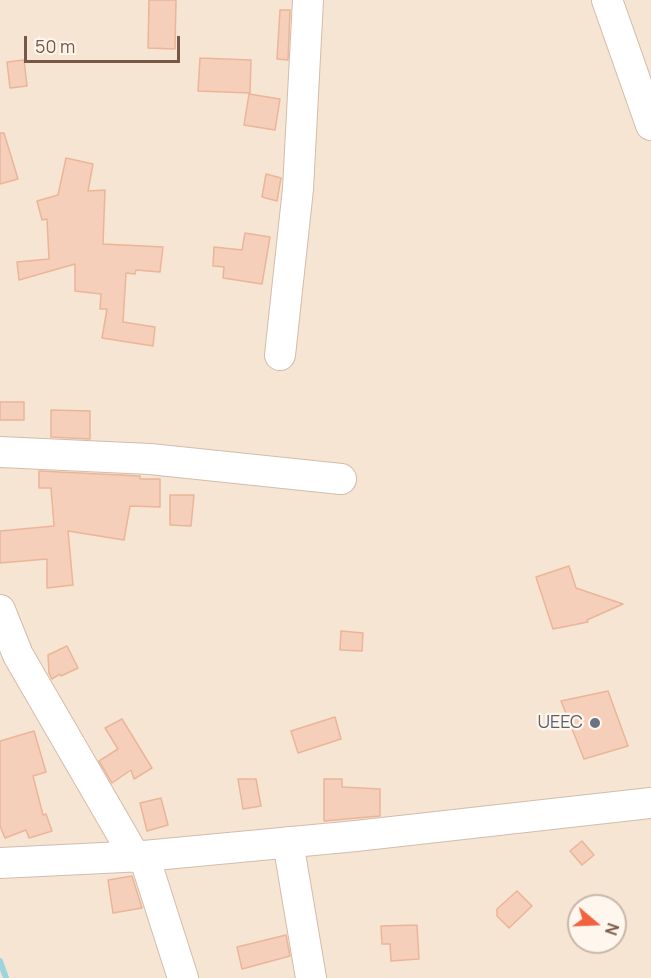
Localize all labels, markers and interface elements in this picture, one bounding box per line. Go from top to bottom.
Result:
scale bar [27,24,183,62]
text: 50 m [35,34,75,58]
place label: UEEC [537,712,583,734]
marker: UEEC [588,716,602,730]
north arrow [567,894,627,954]
text: N [600,920,624,938]

